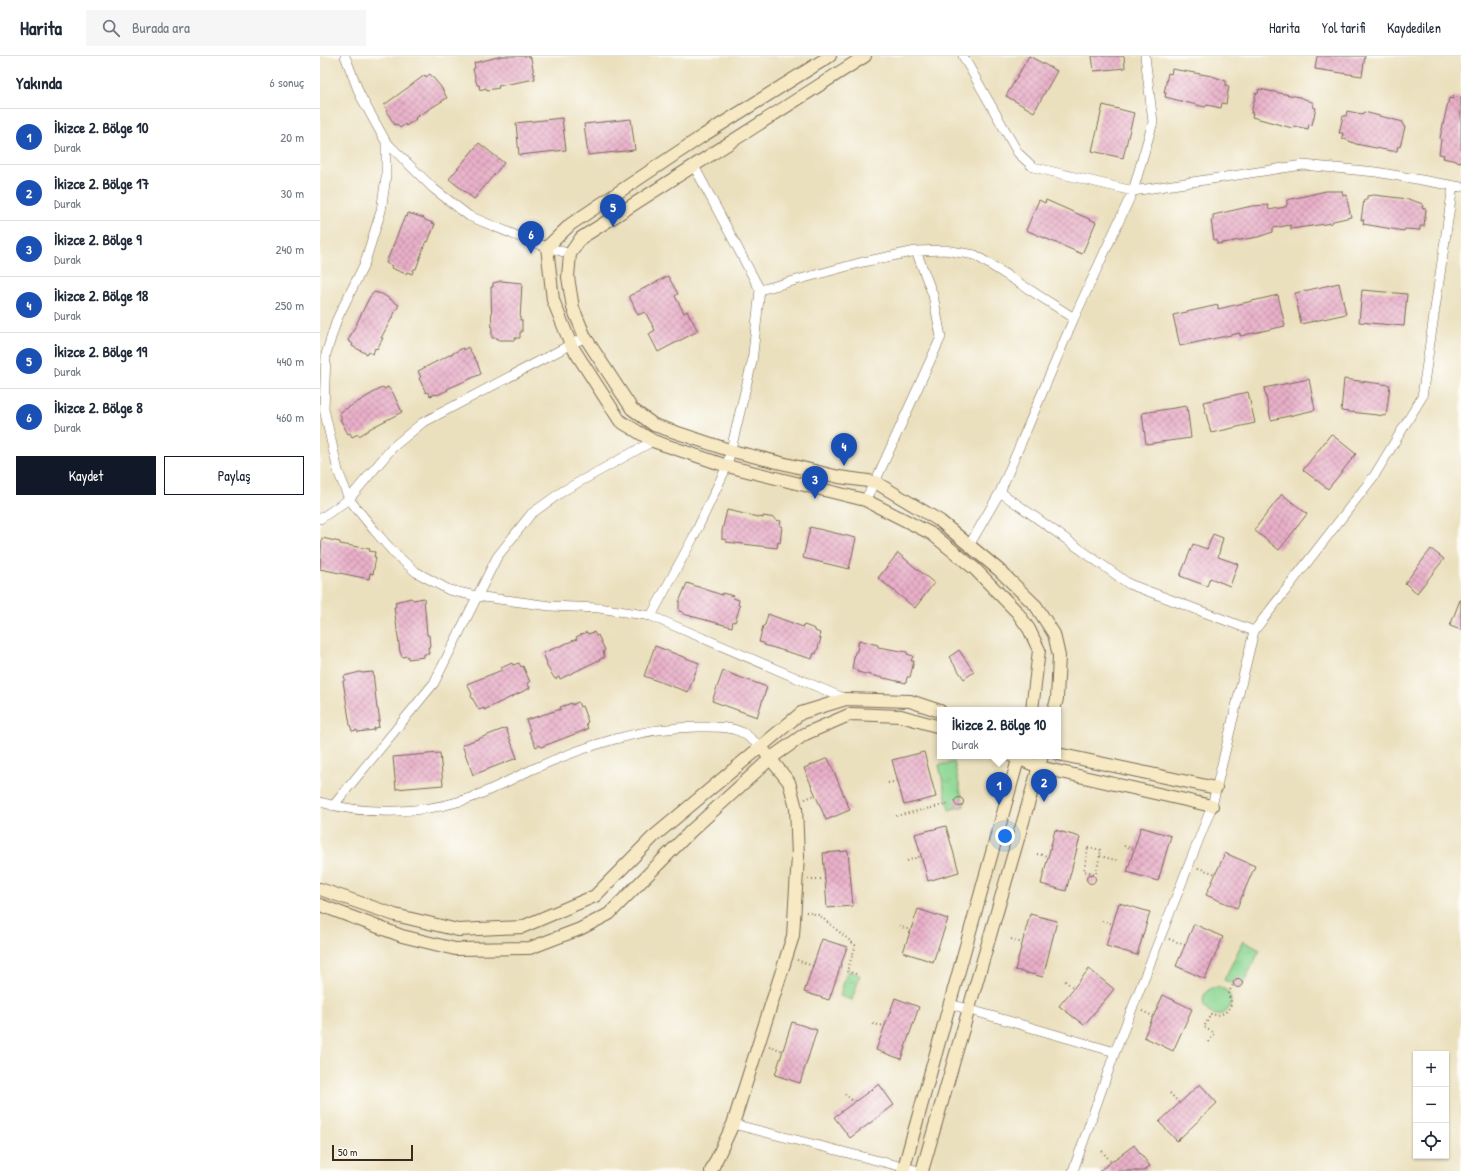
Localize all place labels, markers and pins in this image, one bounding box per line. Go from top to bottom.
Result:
pin: 5 [600,194,626,227]
pin: 6 [518,221,544,254]
pin: 4 [831,433,857,466]
pin: 3 [802,466,828,499]
pin: 2 [1031,769,1057,802]
pin: 1 [986,772,1012,805]

